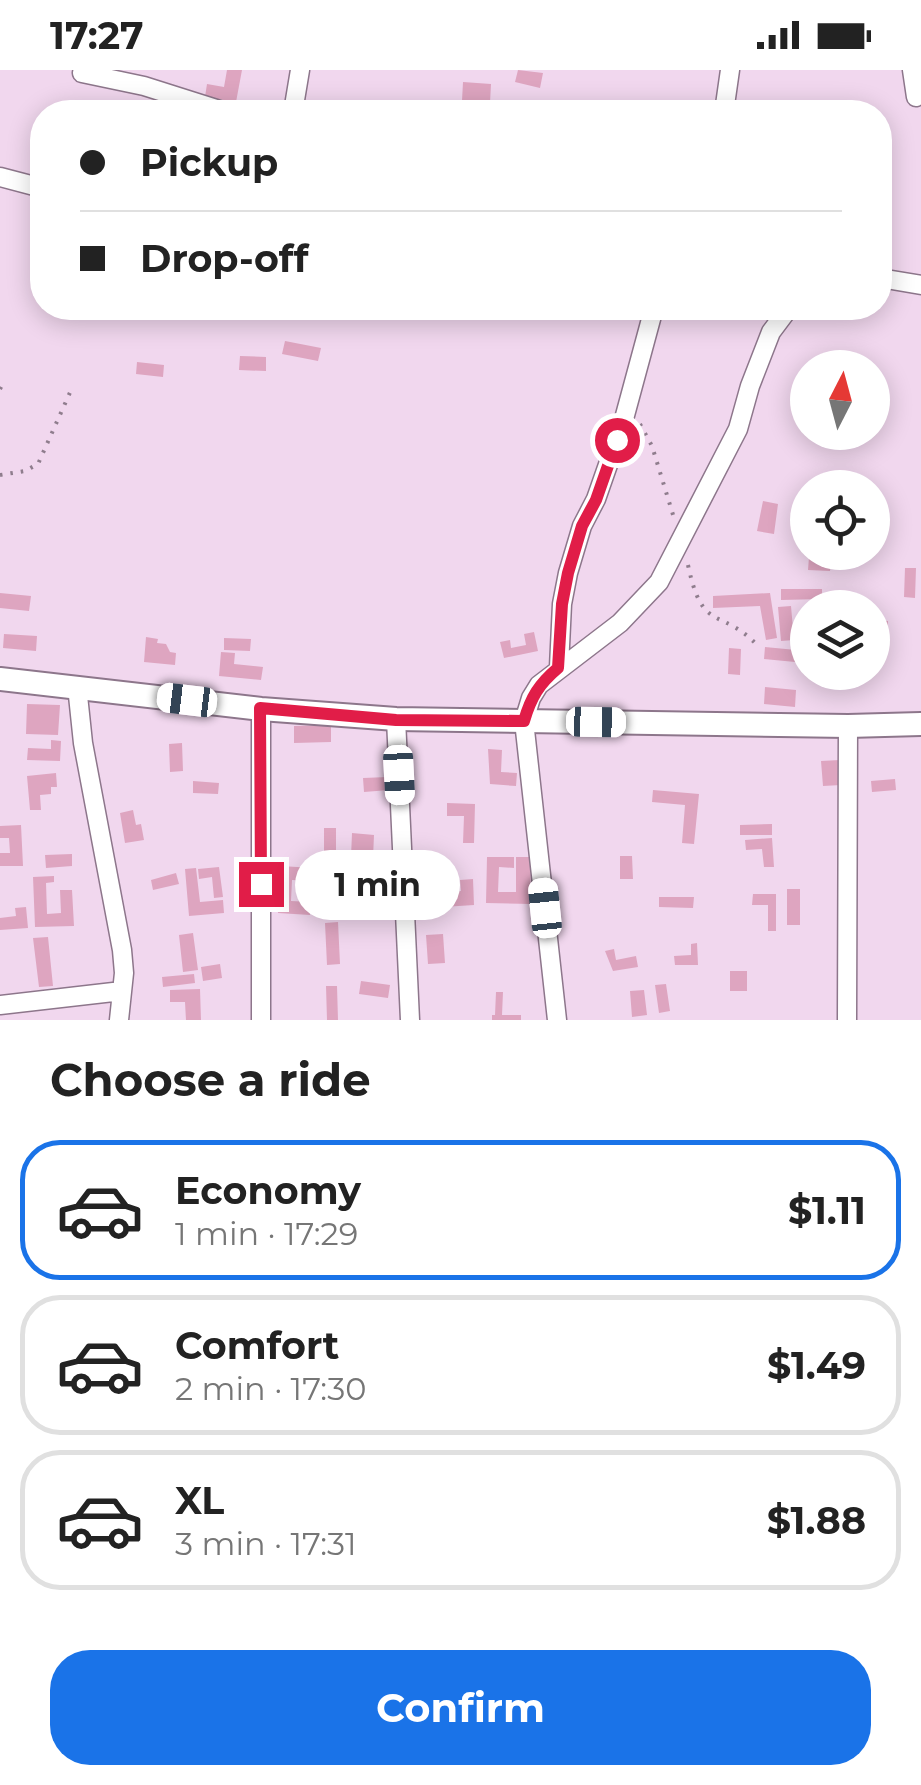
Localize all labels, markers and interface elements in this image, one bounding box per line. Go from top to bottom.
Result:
text: 17:27 [50,12,144,59]
text: Pickup [140,139,278,186]
text: Drop-off [140,235,309,282]
north arrow [790,350,890,450]
map controls [790,350,890,690]
route start [595,418,640,463]
button: locate [790,470,890,570]
button: layers [790,590,890,690]
car [155,681,219,719]
car [566,706,626,738]
car [382,744,416,806]
callout: 1 min [296,849,461,919]
route end [239,862,284,907]
text: 1 min [334,865,421,904]
car [527,877,563,939]
text: Choose a ride [50,1052,371,1107]
icon: car [55,1165,145,1255]
text: Economy [175,1167,361,1214]
text: $1.11 [788,1187,866,1234]
text: 1 min · 17:29 [175,1214,358,1253]
icon: car [55,1320,145,1410]
text: Comfort [175,1322,339,1369]
text: $1.49 [767,1342,866,1389]
text: 2 min · 17:30 [175,1369,366,1408]
icon: car [55,1475,145,1565]
text: XL [175,1477,224,1524]
text: $1.88 [767,1497,866,1544]
text: 3 min · 17:31 [175,1524,357,1563]
button: Confirm [50,1650,871,1765]

